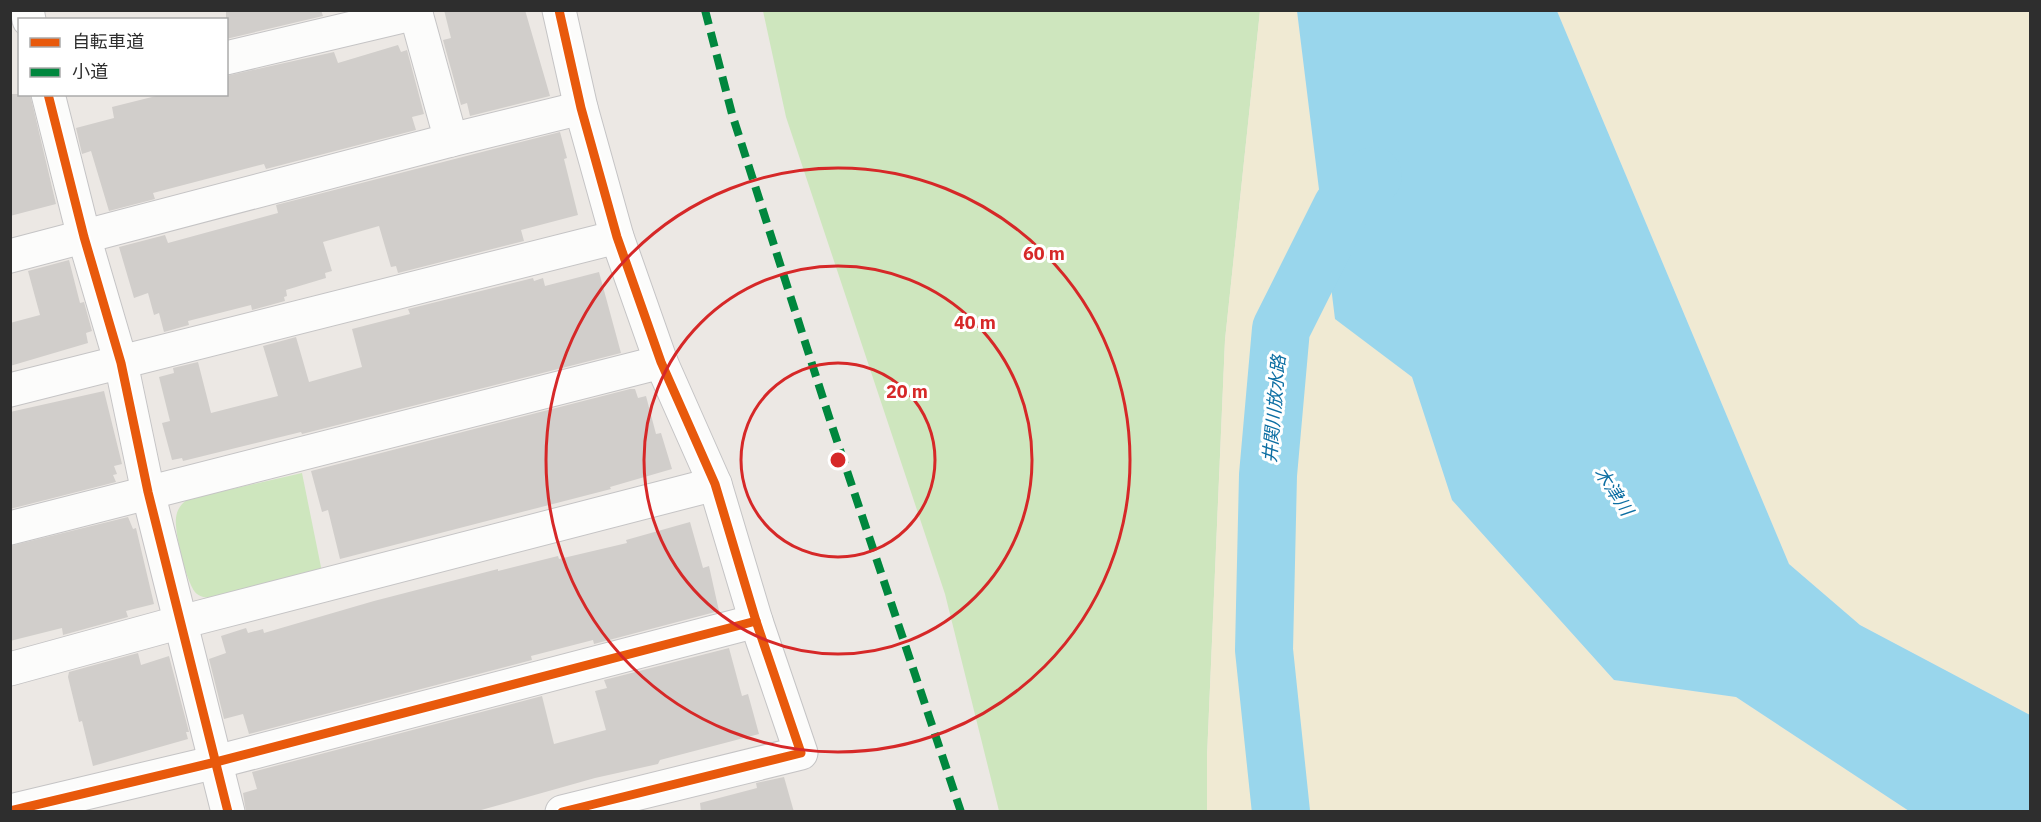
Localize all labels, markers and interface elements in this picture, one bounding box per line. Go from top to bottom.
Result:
legend [18,18,228,96]
text: 自転車道 [72,30,144,53]
text: 小道 [72,60,108,83]
text: 60 m [1023,242,1065,265]
text: 40 m [954,311,996,334]
water label: 井関川放水路 [1258,352,1290,464]
text: 20 m [886,380,928,403]
centre of rings [828,450,848,470]
water label: 木津川 [1590,462,1639,522]

